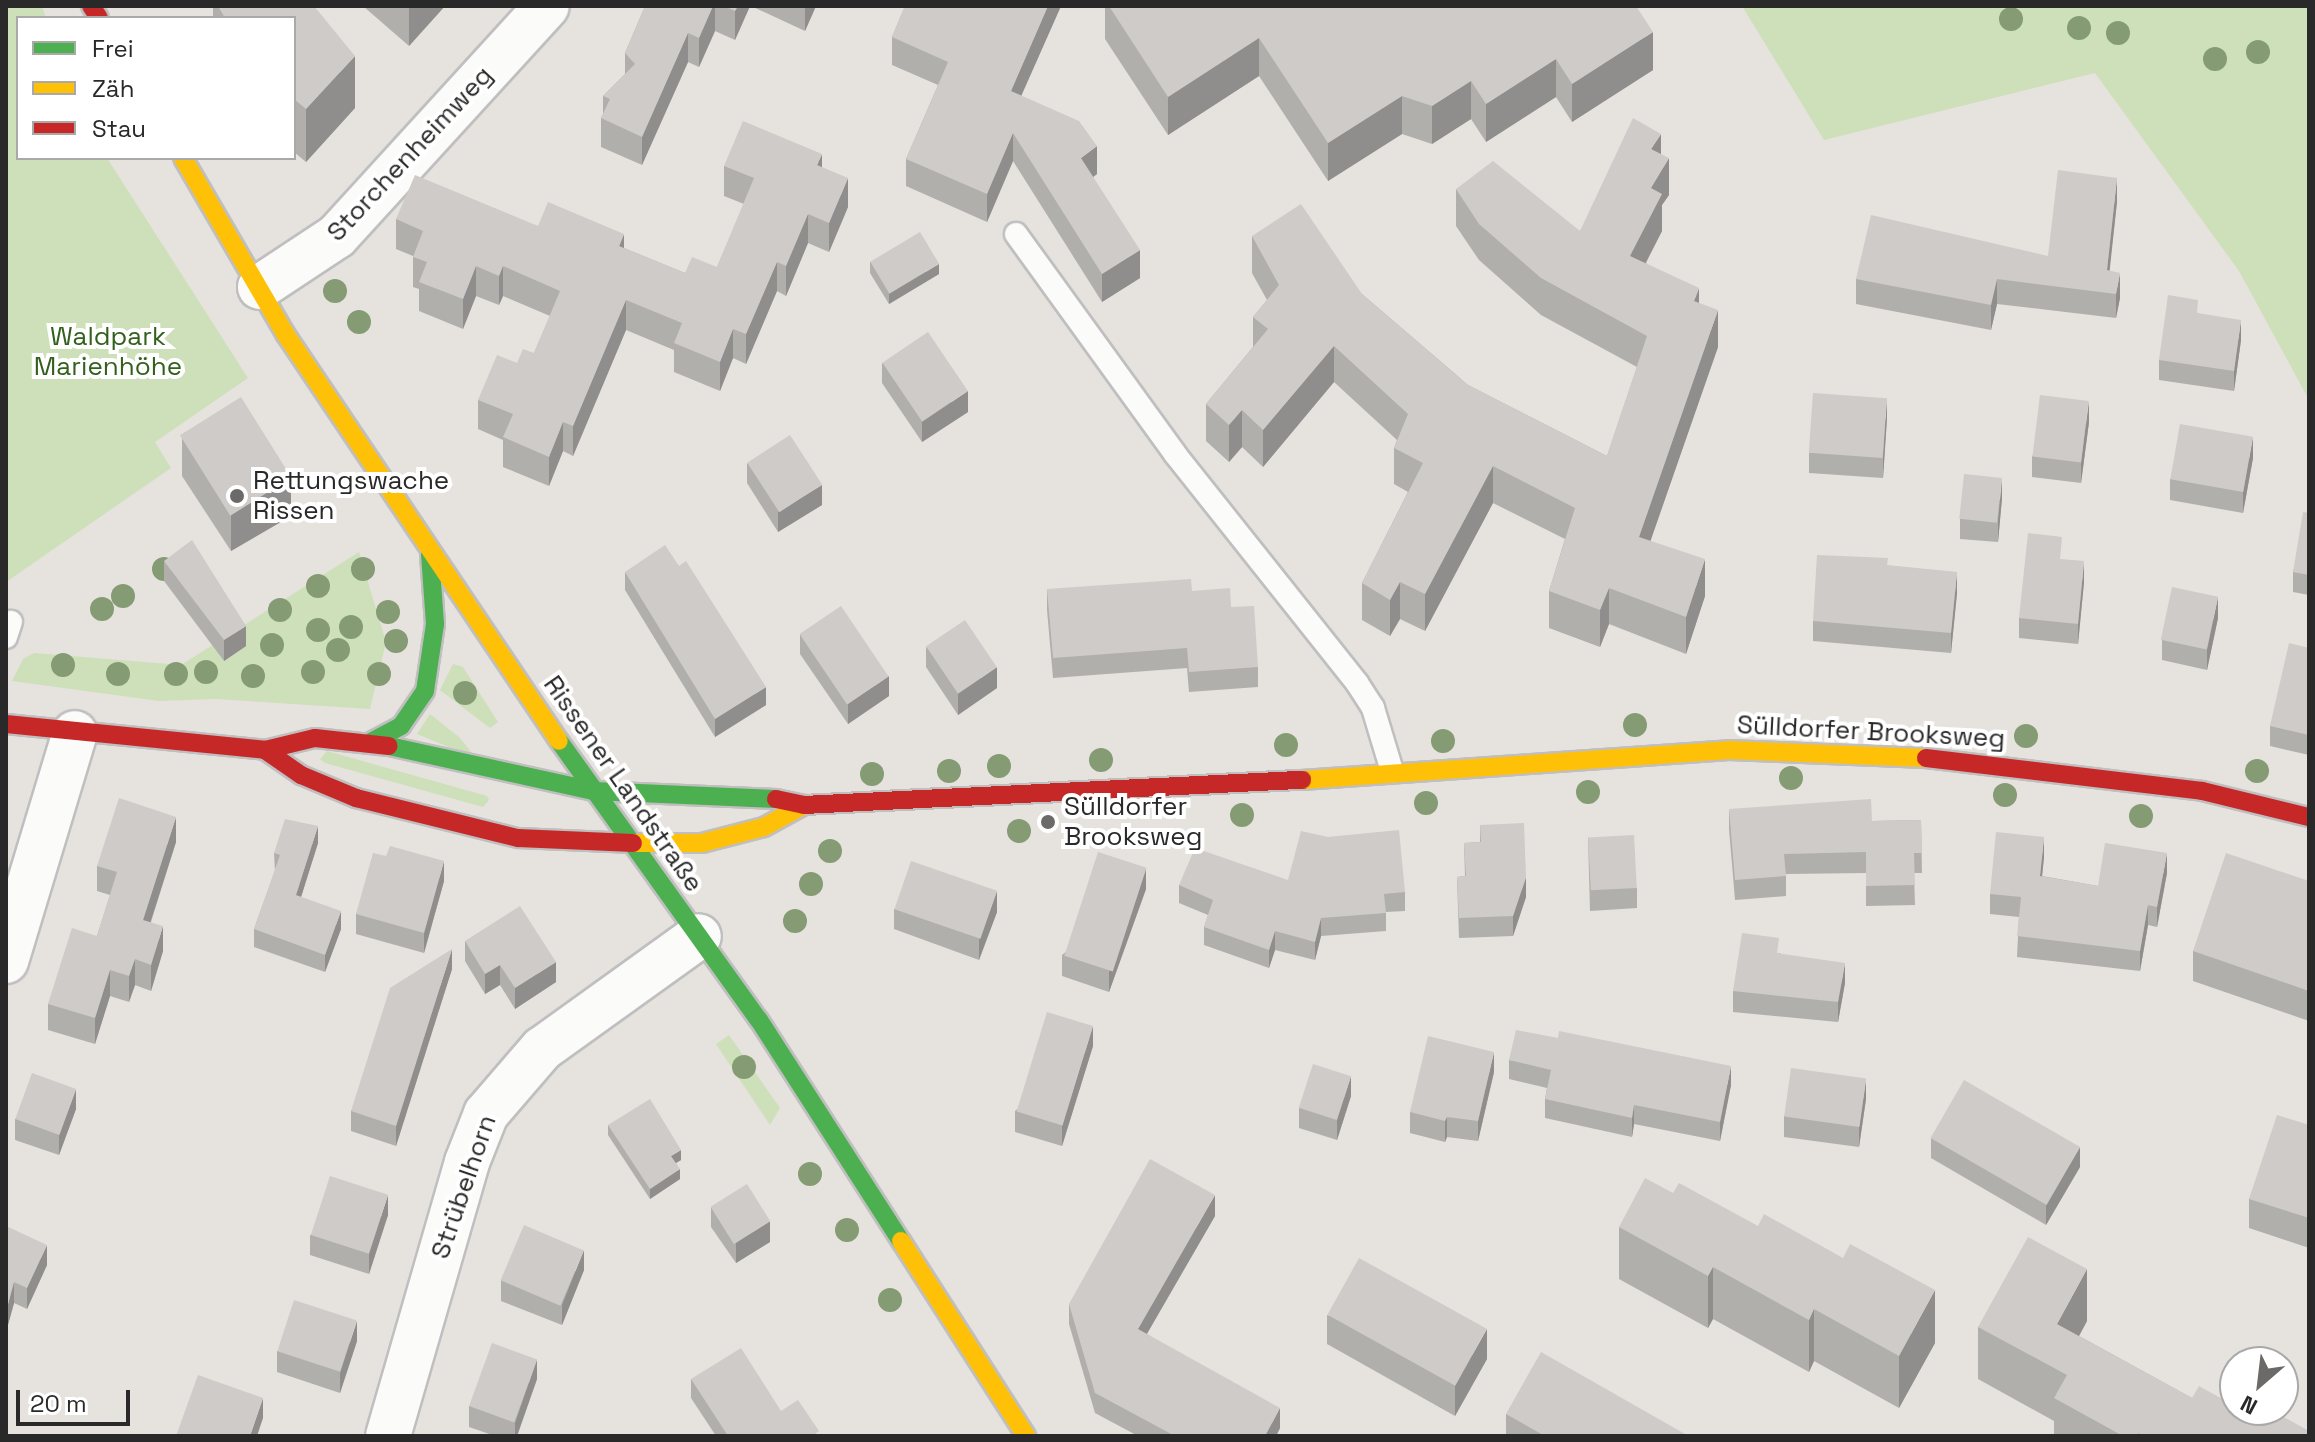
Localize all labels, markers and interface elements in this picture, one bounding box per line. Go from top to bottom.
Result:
legend [16,16,296,160]
text: Frei [92,33,134,64]
street label: Storchenheimweg [321,60,499,248]
text: Zäh [92,73,134,104]
text: Stau [92,113,146,144]
park label: Waldpark Marienhöhe [34,321,182,382]
place label: Rettungswache Rissen [253,465,449,526]
marker: Rettungswache Rissen [228,487,246,505]
street label: Rissener Landstraße [537,670,709,898]
street label: Sülldorfer Brooksweg [1736,709,2006,755]
place label: Sülldorfer Brooksweg [1064,791,1202,852]
marker: Sülldorfer Brooksweg [1039,813,1057,831]
street label: Strübelhorn [425,1111,503,1263]
north arrow [2219,1346,2299,1426]
scale bar [20,1374,134,1424]
text: 20 m [30,1388,87,1419]
text: N [2236,1390,2262,1421]

